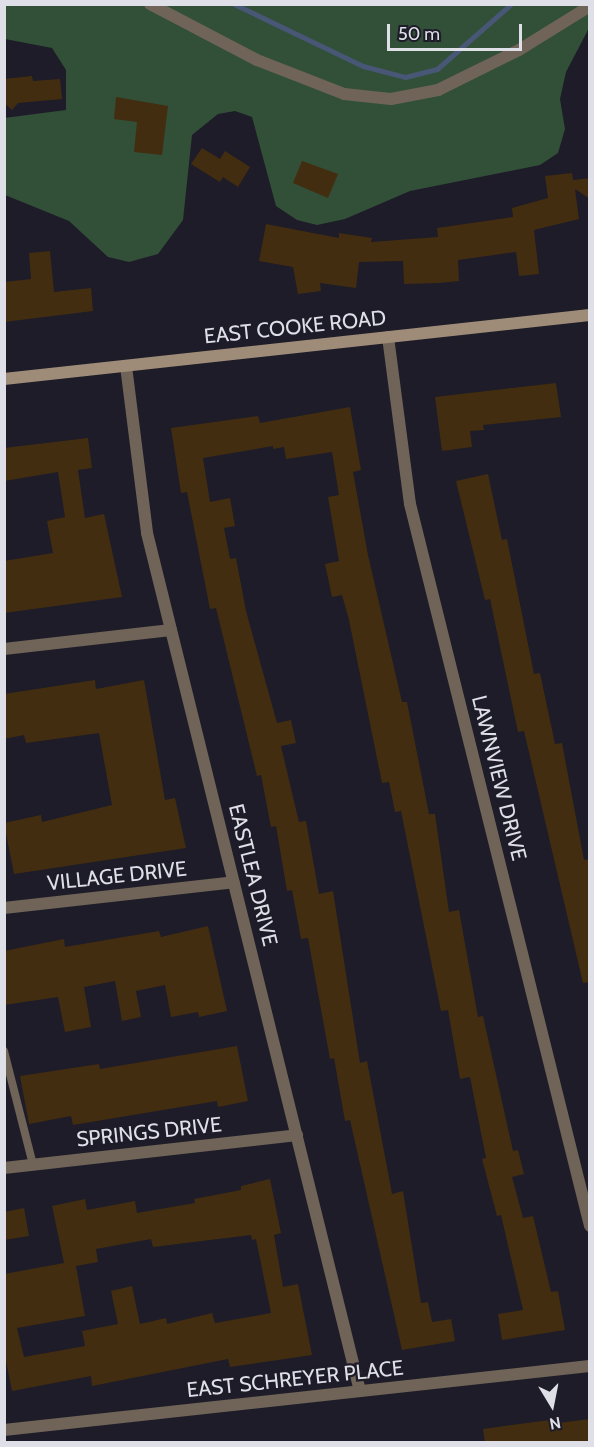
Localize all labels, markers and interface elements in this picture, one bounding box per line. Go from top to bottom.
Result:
scale bar [390,12,525,50]
text: 50 m [398,23,440,45]
street label: EAST COOKE ROAD [203,305,387,349]
street label: LAWNVIEW DRIVE [466,693,532,863]
street label: EASTLEA DRIVE [223,801,283,949]
street label: VILLAGE DRIVE [46,856,188,896]
street label: SPRINGS DRIVE [75,1112,223,1152]
street label: EAST SCHREYER PLACE [185,1355,405,1403]
north arrow [522,1375,582,1435]
text: N [548,1413,562,1434]

